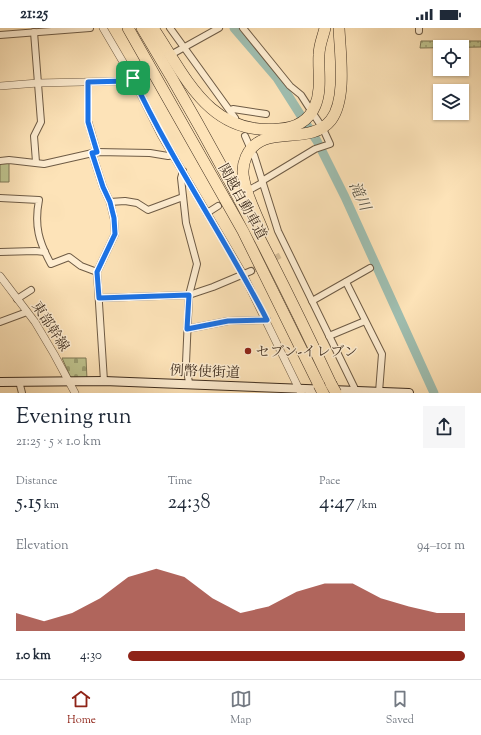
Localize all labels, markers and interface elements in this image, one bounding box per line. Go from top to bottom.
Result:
text: 21:25 [20,4,48,25]
map controls [433,40,469,120]
button: locate [433,40,469,76]
pin [116,61,150,95]
icon: arrive [122,67,144,89]
button: layers [433,84,469,120]
street label: 関越自動車道 [212,160,270,244]
water label: 滝川 [343,179,375,216]
street label: 東部幹線 [26,298,73,356]
place label: セブン-イレブン [256,343,358,363]
marker: セブン-イレブン [243,346,253,356]
street label: 例幣使街道 [170,362,240,384]
text: Evening run [16,402,132,434]
button: share [423,406,465,448]
text: 21:25 · 5 × 1.0 km [16,433,101,451]
text: Distance [16,473,57,489]
text: Time [168,473,192,489]
text: Pace [319,473,340,489]
text: 5.15 [16,489,42,518]
text: 24:38 [168,489,210,518]
text: 4:47 [319,489,355,518]
text: km [42,497,59,513]
text: /km [355,497,377,513]
text: Elevation [16,537,69,555]
text: 94–101 m [417,537,465,555]
text: 1.0 km [16,647,51,665]
text: 4:30 [80,647,102,665]
tab: Home [67,688,96,728]
tab: Map [230,688,252,728]
tab: Saved [386,688,414,728]

